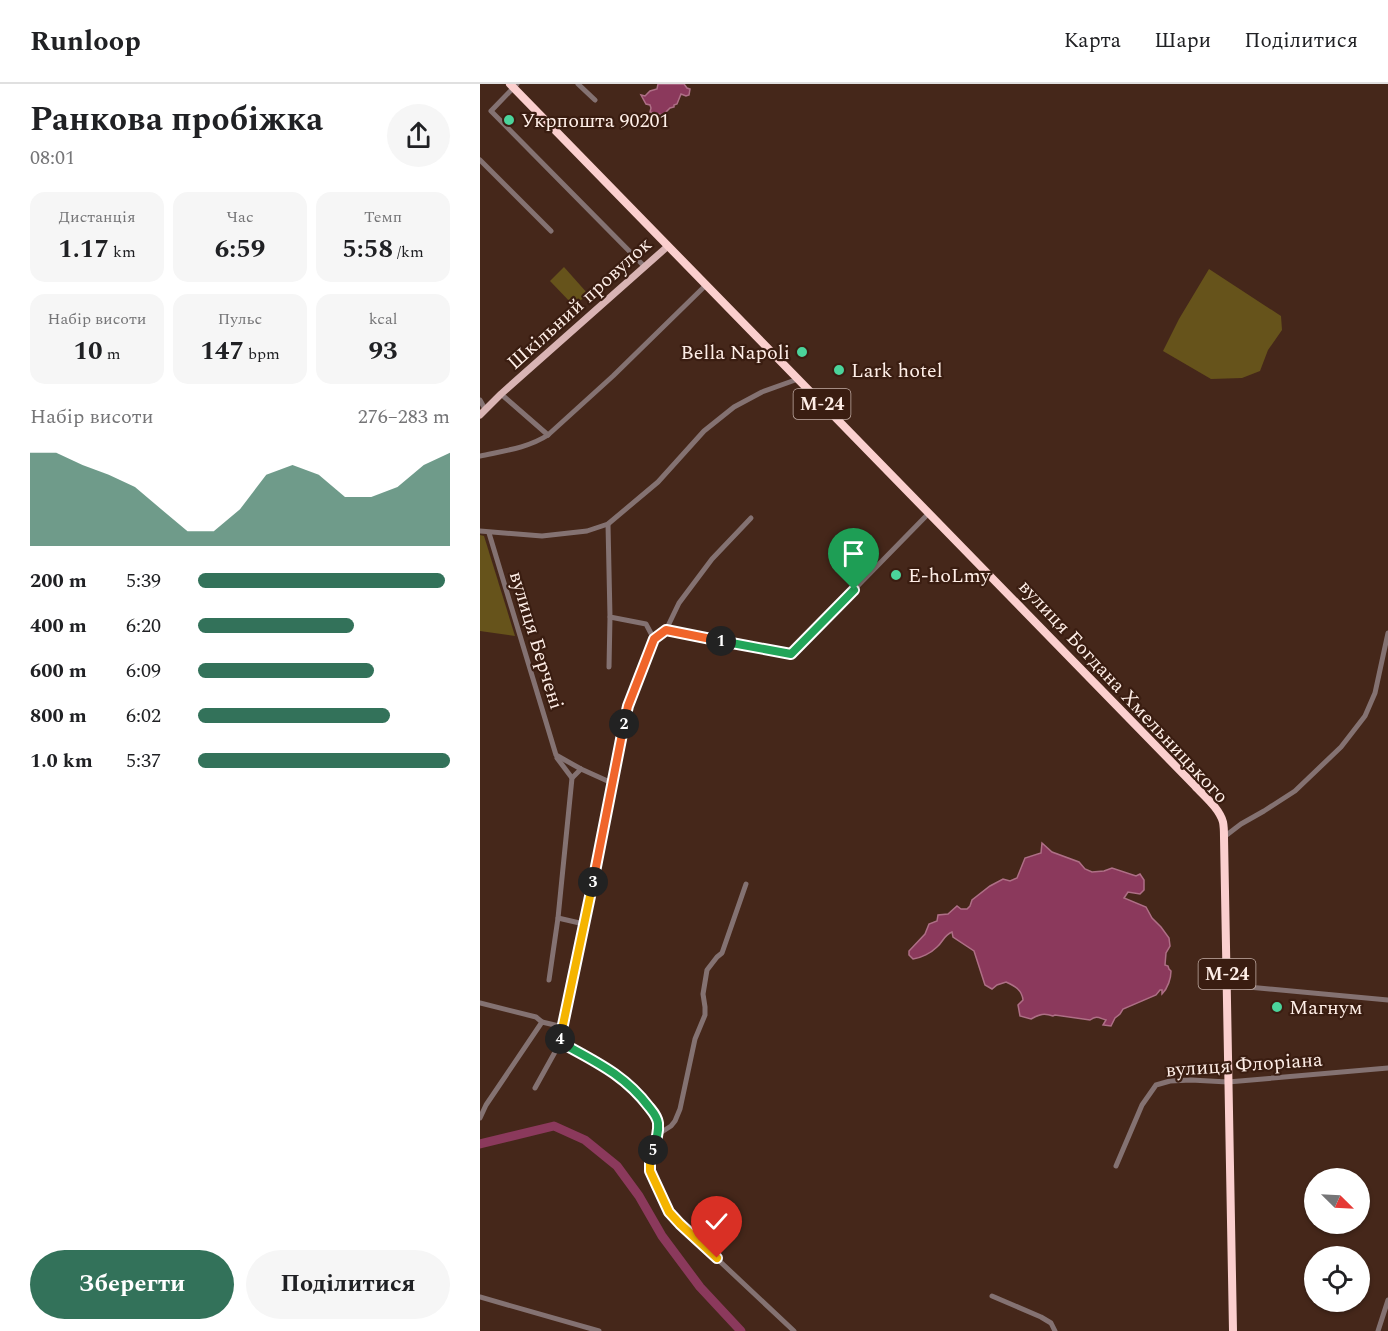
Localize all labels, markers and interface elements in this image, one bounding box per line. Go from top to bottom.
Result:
text: Runloop [30,20,141,63]
text: Карта [1064,25,1121,57]
text: Шари [1154,25,1211,57]
text: Поділитися [1244,25,1358,57]
text: Ранкова пробіжка [30,95,323,145]
button: share [387,104,450,167]
place label: Укрпошта 90201 [521,106,670,136]
marker: Укрпошта 90201 [502,113,516,127]
text: 08:01 [30,143,75,173]
text: Дистанція [59,205,136,229]
text: Час [226,205,254,229]
text: Темп [364,205,402,229]
text: 1.17 [58,229,109,269]
text: 6:59 [215,229,265,269]
text: 5:58 [342,229,393,269]
street label: Шкільний провулок [500,230,659,377]
text: km [109,240,136,264]
text: /km [393,240,424,264]
text: Набір висоти [48,307,146,331]
text: Пульс [218,307,262,331]
text: kcal [369,307,397,331]
text: 10 [74,331,103,371]
text: 147 [200,331,244,371]
text: 93 [368,331,398,371]
place label: Bella Napoli [680,338,790,368]
text: m [103,342,120,366]
text: bpm [244,342,280,366]
marker: Bella Napoli [795,345,809,359]
place label: Lark hotel [851,356,943,386]
marker: Lark hotel [832,363,846,377]
road number: М-24 [794,389,850,419]
text: Набір висоти [30,402,154,432]
text: 276–283 m [358,402,450,432]
pin [828,528,879,590]
icon: arrive [837,537,870,570]
place label: E-hoLmy [908,561,992,591]
text: 200 m [30,566,87,596]
text: 5:39 [126,566,161,596]
street label: вулиця Берчені [501,568,571,713]
marker: E-hoLmy [889,568,903,582]
street label: вулиця Богдана Хмельницького [1011,573,1235,810]
text: 400 m [30,611,87,641]
text: 6:20 [126,611,161,641]
pin: 1 [706,626,736,656]
text: 1 [717,629,725,653]
text: 600 m [30,656,87,686]
text: 6:09 [126,656,161,686]
text: 800 m [30,701,87,731]
text: 6:02 [126,701,161,731]
pin: 2 [609,709,639,739]
text: 2 [620,712,628,736]
text: 1.0 km [30,746,93,776]
text: 5:37 [126,746,161,776]
pin: 3 [578,867,608,897]
text: 3 [589,870,597,894]
road number: М-24 [1198,959,1256,989]
place label: Магнум [1289,993,1363,1023]
marker: Магнум [1270,1000,1284,1014]
pin: 4 [545,1024,575,1054]
text: 4 [556,1027,564,1051]
street label: вулиця Флоріана [1165,1045,1324,1085]
pin: 5 [638,1135,668,1165]
text: 5 [649,1138,657,1162]
north arrow [1304,1168,1370,1234]
map controls [1304,1168,1370,1312]
pin [691,1196,742,1258]
icon: check [700,1205,733,1238]
button: locate [1304,1246,1370,1312]
button: Зберегти [30,1250,234,1319]
button: Поділитися [246,1250,450,1319]

